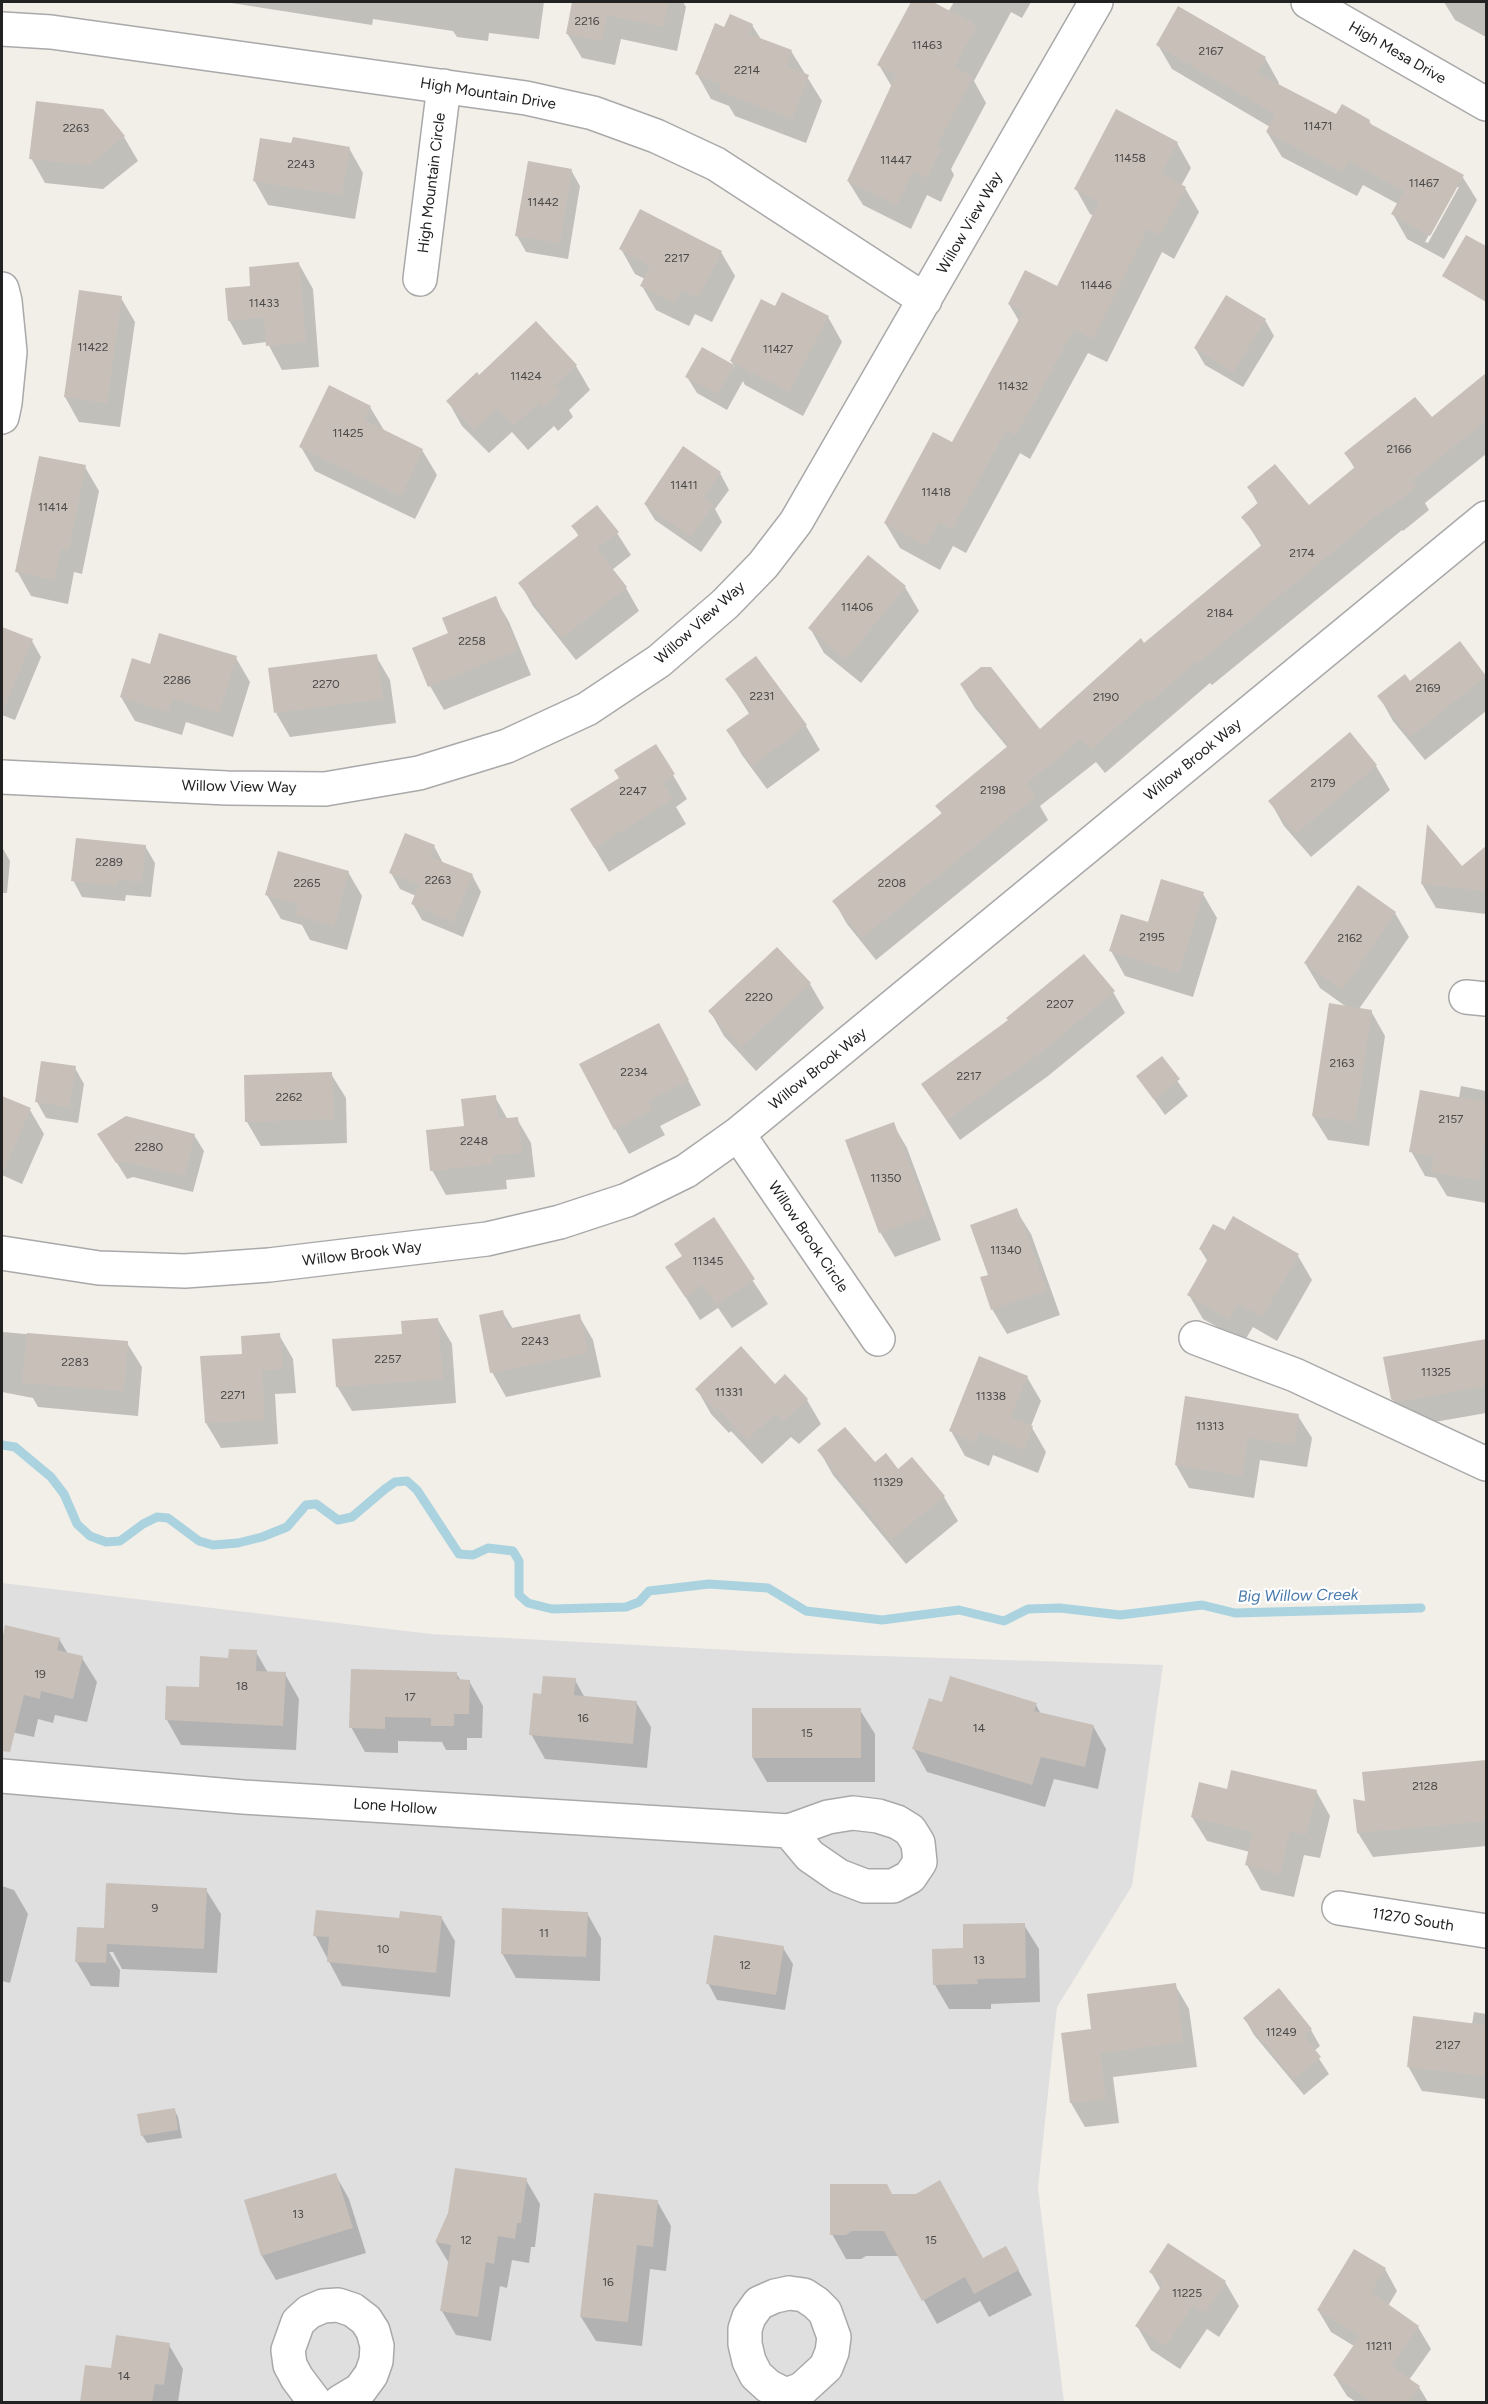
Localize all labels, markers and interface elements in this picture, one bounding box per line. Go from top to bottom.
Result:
house number: 2216 [574,14,600,28]
street label: High Mesa Drive [1345,18,1449,88]
house number: 11463 [912,38,942,52]
house number: 2167 [1199,44,1223,58]
house number: 2214 [734,63,760,77]
street label: High Mountain Drive [419,74,557,114]
street label: High Mountain Circle [414,112,450,254]
house number: 11471 [1304,119,1332,133]
house number: 2263 [63,121,89,135]
house number: 11458 [1114,151,1146,165]
house number: 11447 [880,153,912,167]
house number: 2243 [287,157,315,171]
street label: Willow View Way [933,169,1007,277]
house number: 11467 [1409,176,1439,190]
house number: 11442 [527,195,559,209]
house number: 2217 [665,251,689,265]
house number: 11446 [1080,278,1112,292]
house number: 11433 [249,296,279,310]
house number: 11422 [78,340,108,354]
house number: 11427 [763,342,793,356]
house number: 11424 [510,369,542,383]
house number: 11432 [998,379,1028,393]
house number: 11425 [333,426,363,440]
house number: 2166 [1386,442,1412,456]
house number: 11411 [670,478,698,492]
house number: 11418 [921,485,951,499]
house number: 11414 [38,500,68,514]
house number: 2174 [1289,546,1315,560]
street label: Willow View Way [651,578,749,668]
house number: 11406 [841,600,873,614]
house number: 2184 [1207,606,1233,620]
house number: 2258 [458,634,486,648]
house number: 2286 [163,673,191,687]
house number: 2270 [312,677,340,691]
house number: 2169 [1415,681,1441,695]
house number: 2231 [750,689,774,703]
house number: 2190 [1093,690,1119,704]
street label: Willow Brook Way [1141,715,1245,805]
house number: 2179 [1311,776,1335,790]
street label: Willow View Way [181,777,297,797]
house number: 2198 [980,783,1006,797]
house number: 2247 [619,784,647,798]
house number: 2289 [95,855,123,869]
house number: 2263 [425,873,451,887]
house number: 2265 [293,876,321,890]
house number: 2208 [878,876,906,890]
house number: 2195 [1139,930,1165,944]
house number: 2162 [1337,931,1363,945]
house number: 2220 [745,990,773,1004]
house number: 2207 [1046,997,1074,1011]
street label: Willow Brook Way [766,1024,870,1114]
house number: 2163 [1330,1056,1354,1070]
house number: 2234 [620,1065,648,1079]
house number: 2217 [957,1069,981,1083]
house number: 2262 [276,1090,302,1104]
house number: 2157 [1438,1112,1464,1126]
house number: 2248 [460,1134,488,1148]
house number: 2280 [135,1140,163,1154]
house number: 11350 [870,1171,902,1185]
street label: Willow Brook Circle [764,1178,852,1296]
street label: Willow Brook Way [301,1238,423,1270]
house number: 11340 [990,1243,1022,1257]
house number: 11345 [693,1254,723,1268]
house number: 2243 [521,1334,549,1348]
house number: 2257 [375,1352,401,1366]
house number: 2283 [61,1355,89,1369]
house number: 11325 [1421,1365,1451,1379]
house number: 11331 [715,1385,743,1399]
house number: 2271 [221,1388,245,1402]
house number: 11338 [976,1389,1006,1403]
house number: 11313 [1196,1419,1224,1433]
house number: 11329 [873,1475,903,1489]
water label: Big Willow Creek [1237,1585,1359,1607]
house number: 19 [34,1667,46,1681]
house number: 18 [236,1679,248,1693]
house number: 17 [404,1690,416,1704]
house number: 16 [577,1711,589,1725]
house number: 14 [973,1721,985,1735]
house number: 15 [801,1726,813,1740]
house number: 2128 [1412,1779,1438,1793]
street label: Lone Hollow [353,1795,437,1819]
house number: 9 [152,1901,158,1915]
street label: 11270 South [1371,1905,1455,1935]
house number: 11 [539,1926,549,1940]
house number: 10 [377,1942,389,1956]
house number: 13 [973,1953,985,1967]
house number: 12 [739,1958,751,1972]
house number: 11249 [1266,2025,1296,2039]
house number: 2127 [1436,2038,1460,2052]
house number: 13 [292,2207,304,2221]
house number: 12 [460,2233,472,2247]
house number: 15 [925,2233,937,2247]
house number: 16 [602,2275,614,2289]
house number: 11225 [1172,2286,1202,2300]
house number: 11211 [1366,2339,1392,2353]
house number: 14 [118,2369,130,2383]

